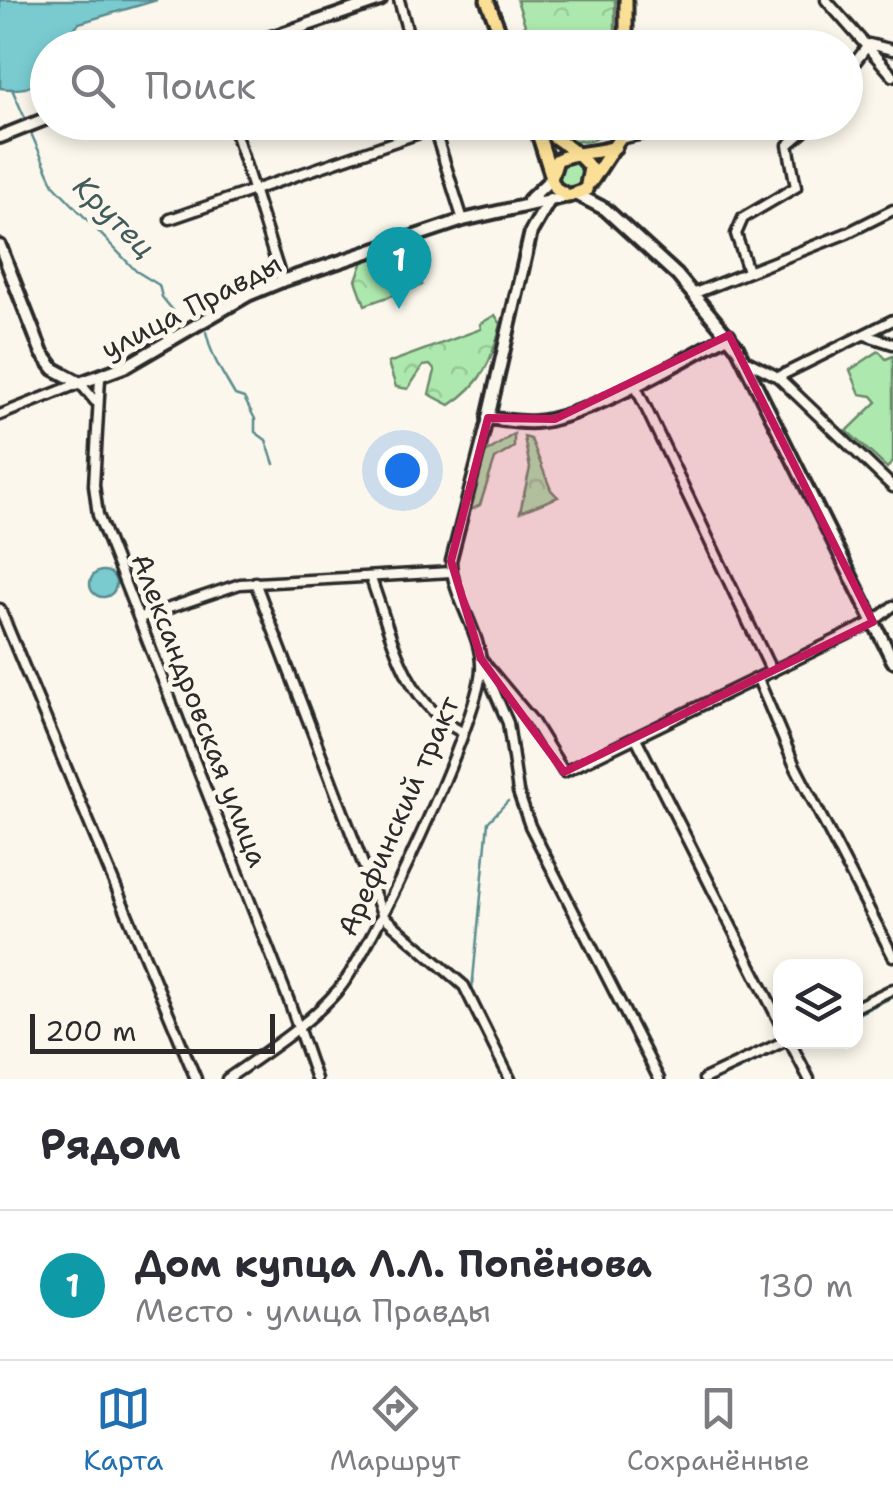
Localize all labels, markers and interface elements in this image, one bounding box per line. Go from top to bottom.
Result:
search box [30,30,863,140]
icon: search [65,58,120,113]
text: Поиск [145,60,256,111]
water label: Крутец [64,166,165,267]
pin: 1 [366,226,432,309]
street label: улица Правды [94,244,288,368]
your location [377,445,428,496]
street label: Александровская улица [123,548,277,872]
street label: Арефинский тракт [328,689,468,942]
map controls [773,959,863,1049]
button: layers [773,959,863,1049]
scale bar [30,1009,275,1054]
text: 200 m [45,1012,136,1050]
text: Рядом [40,1116,181,1172]
text: Дом купца Л.Л. Попёнова [135,1238,652,1289]
text: 1 [65,1264,80,1307]
text: 130 m [758,1264,853,1307]
text: Место · улица Правды [135,1289,491,1332]
tab: Карта [83,1381,163,1479]
tab: Маршрут [330,1381,460,1479]
tab: Сохранённые [627,1381,810,1479]

